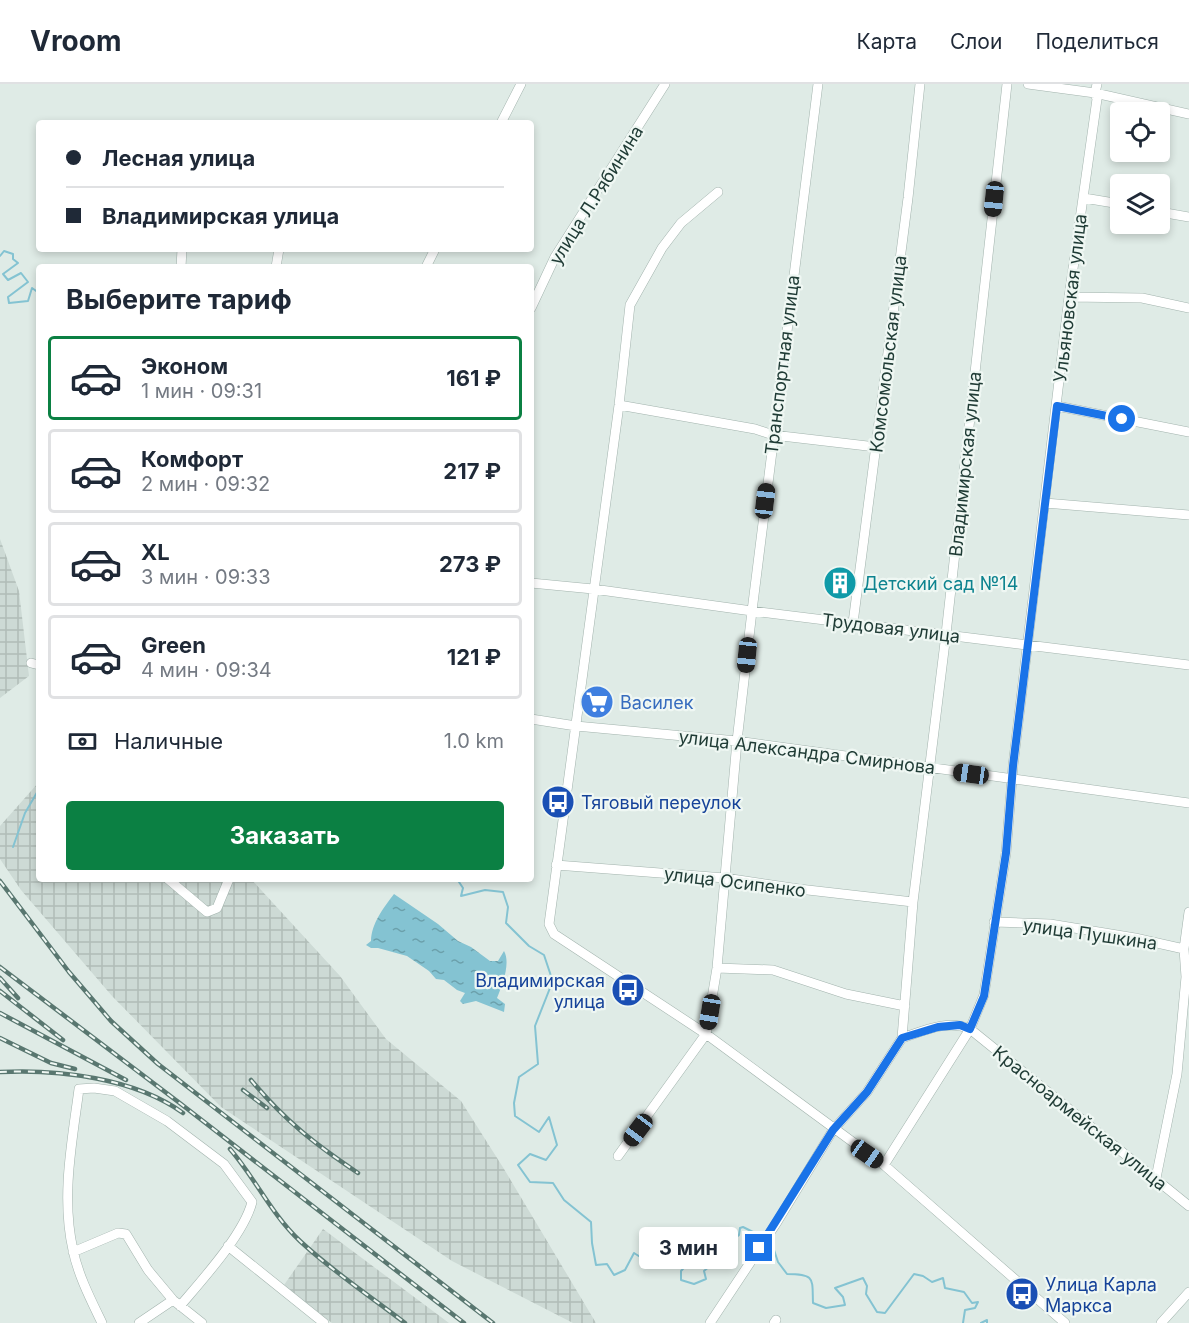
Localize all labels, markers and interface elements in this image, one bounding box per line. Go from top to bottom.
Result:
text: Vroom [30,24,122,58]
text: Карта [857,29,917,54]
text: Слои [950,29,1002,54]
text: Поделиться [1035,29,1159,54]
map controls [1110,102,1170,234]
button: locate [1110,102,1170,162]
street label: улица Л.Рябинина [545,122,647,268]
text: Лесная улица [102,145,255,171]
button: layers [1110,174,1170,234]
car [983,180,1005,218]
text: Владимирская улица [102,203,339,229]
street label: Ульяновская улица [1049,213,1091,383]
street label: Комсомольская улица [865,254,911,454]
street label: Транспортная улица [761,274,803,456]
text: Выберите тариф [66,283,292,316]
icon: car [69,351,123,405]
text: Эконом [141,353,228,379]
text: 161 ₽ [446,365,501,391]
street label: Владимирская улица [945,370,985,558]
text: 1 мин · 09:31 [141,379,262,403]
route start [1108,405,1135,432]
icon: car [69,444,123,498]
text: Комфорт [141,446,243,472]
text: 217 ₽ [443,458,501,484]
text: 2 мин · 09:32 [141,472,270,496]
car [754,482,776,520]
icon: car [69,537,123,591]
text: XL [141,539,170,565]
text: 273 ₽ [439,551,501,577]
text: 3 мин · 09:33 [141,565,271,589]
building icon: Детский сад №14 [822,565,858,601]
place label: Детский сад №14 [863,573,1018,594]
street label: Трудовая улица [821,609,961,647]
icon: car [69,630,123,684]
text: Green [141,632,206,658]
car [736,636,758,674]
text: 121 ₽ [447,644,501,670]
text: 4 мин · 09:34 [141,658,272,682]
supermarket icon: Василек [579,684,615,720]
place label: Василек [620,692,694,713]
icon: cash [66,725,99,758]
street label: улица Александра Смирнова [678,726,936,778]
text: Наличные [114,728,223,754]
text: 1.0 km [444,729,504,753]
car [952,763,990,785]
bus stop icon: Тяговый переулок [540,784,576,820]
place label: Тяговый переулок [581,792,741,813]
button: Заказать [66,801,504,870]
street label: улица Осипенко [663,863,807,901]
street label: улица Пушкина [1021,914,1159,954]
place label: Владимирская улица [475,970,605,1012]
bus stop icon: Владимирская улица [610,972,646,1008]
car [698,993,722,1031]
street label: Красноармейская улица [989,1041,1171,1195]
car [620,1110,656,1150]
car [847,1136,887,1172]
callout: 3 мин [639,1227,738,1269]
route end [745,1234,772,1261]
text: 3 мин [659,1236,718,1260]
place label: Улица Карла Маркса [1045,1274,1157,1316]
bus stop icon: Улица Карла Маркса [1004,1276,1040,1312]

